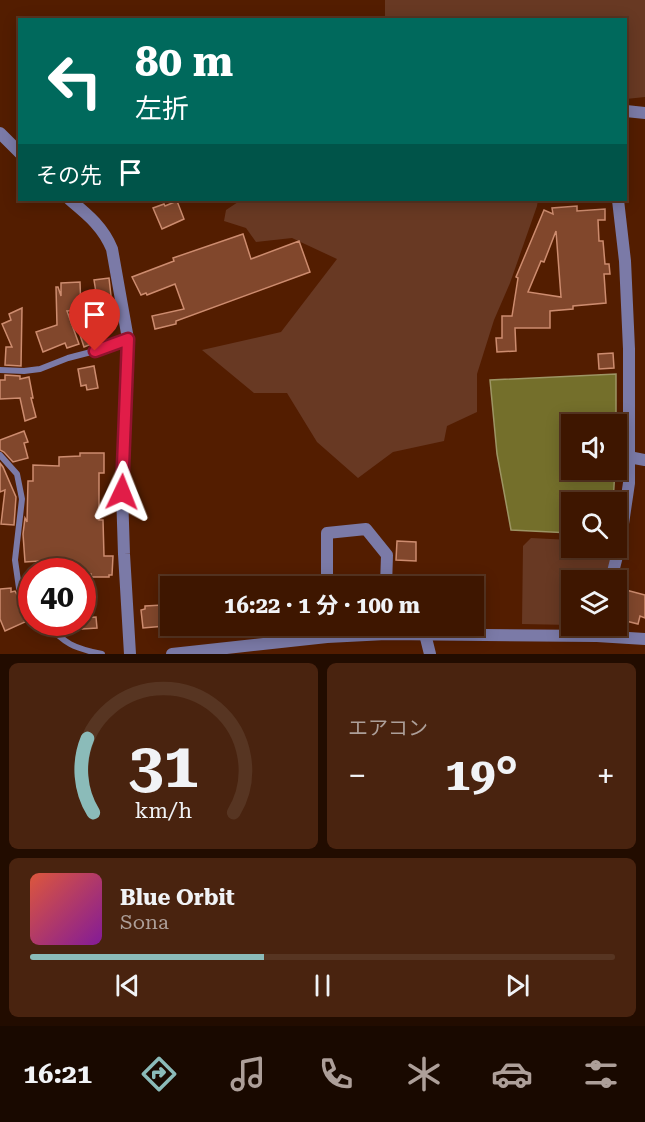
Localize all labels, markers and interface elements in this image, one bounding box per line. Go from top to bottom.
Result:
text: 80 m [135,37,233,86]
icon: left [36,42,114,120]
text: 左折 [135,93,189,125]
icon: arrive [114,156,147,189]
text: その先 [36,163,102,188]
pin [69,289,120,351]
icon: arrive [78,298,111,331]
map controls [561,414,627,636]
button: sound [561,414,627,480]
position arrow [90,460,154,524]
button: search [561,492,627,558]
speed limit sign: 40 [18,558,96,636]
button: layers [561,570,627,636]
text: 16:22 · 1 分 · 100 m [224,593,420,618]
text: エアコン [348,716,428,740]
text: 31 [129,729,198,802]
text: 19° [445,748,518,801]
text: − [348,756,366,795]
text: + [597,756,615,795]
text: km/h [135,798,192,823]
text: Blue Orbit [120,885,235,910]
text: Sona [120,910,169,934]
icon: previous [111,969,144,1002]
icon: pause [306,969,339,1002]
icon: next [501,969,534,1002]
icon: directions [138,1053,180,1095]
icon: music [227,1053,269,1095]
icon: phone [315,1053,357,1095]
icon: climate [403,1053,445,1095]
icon: car [491,1053,533,1095]
icon: filters [580,1053,622,1095]
text: 16:21 [23,1058,92,1090]

